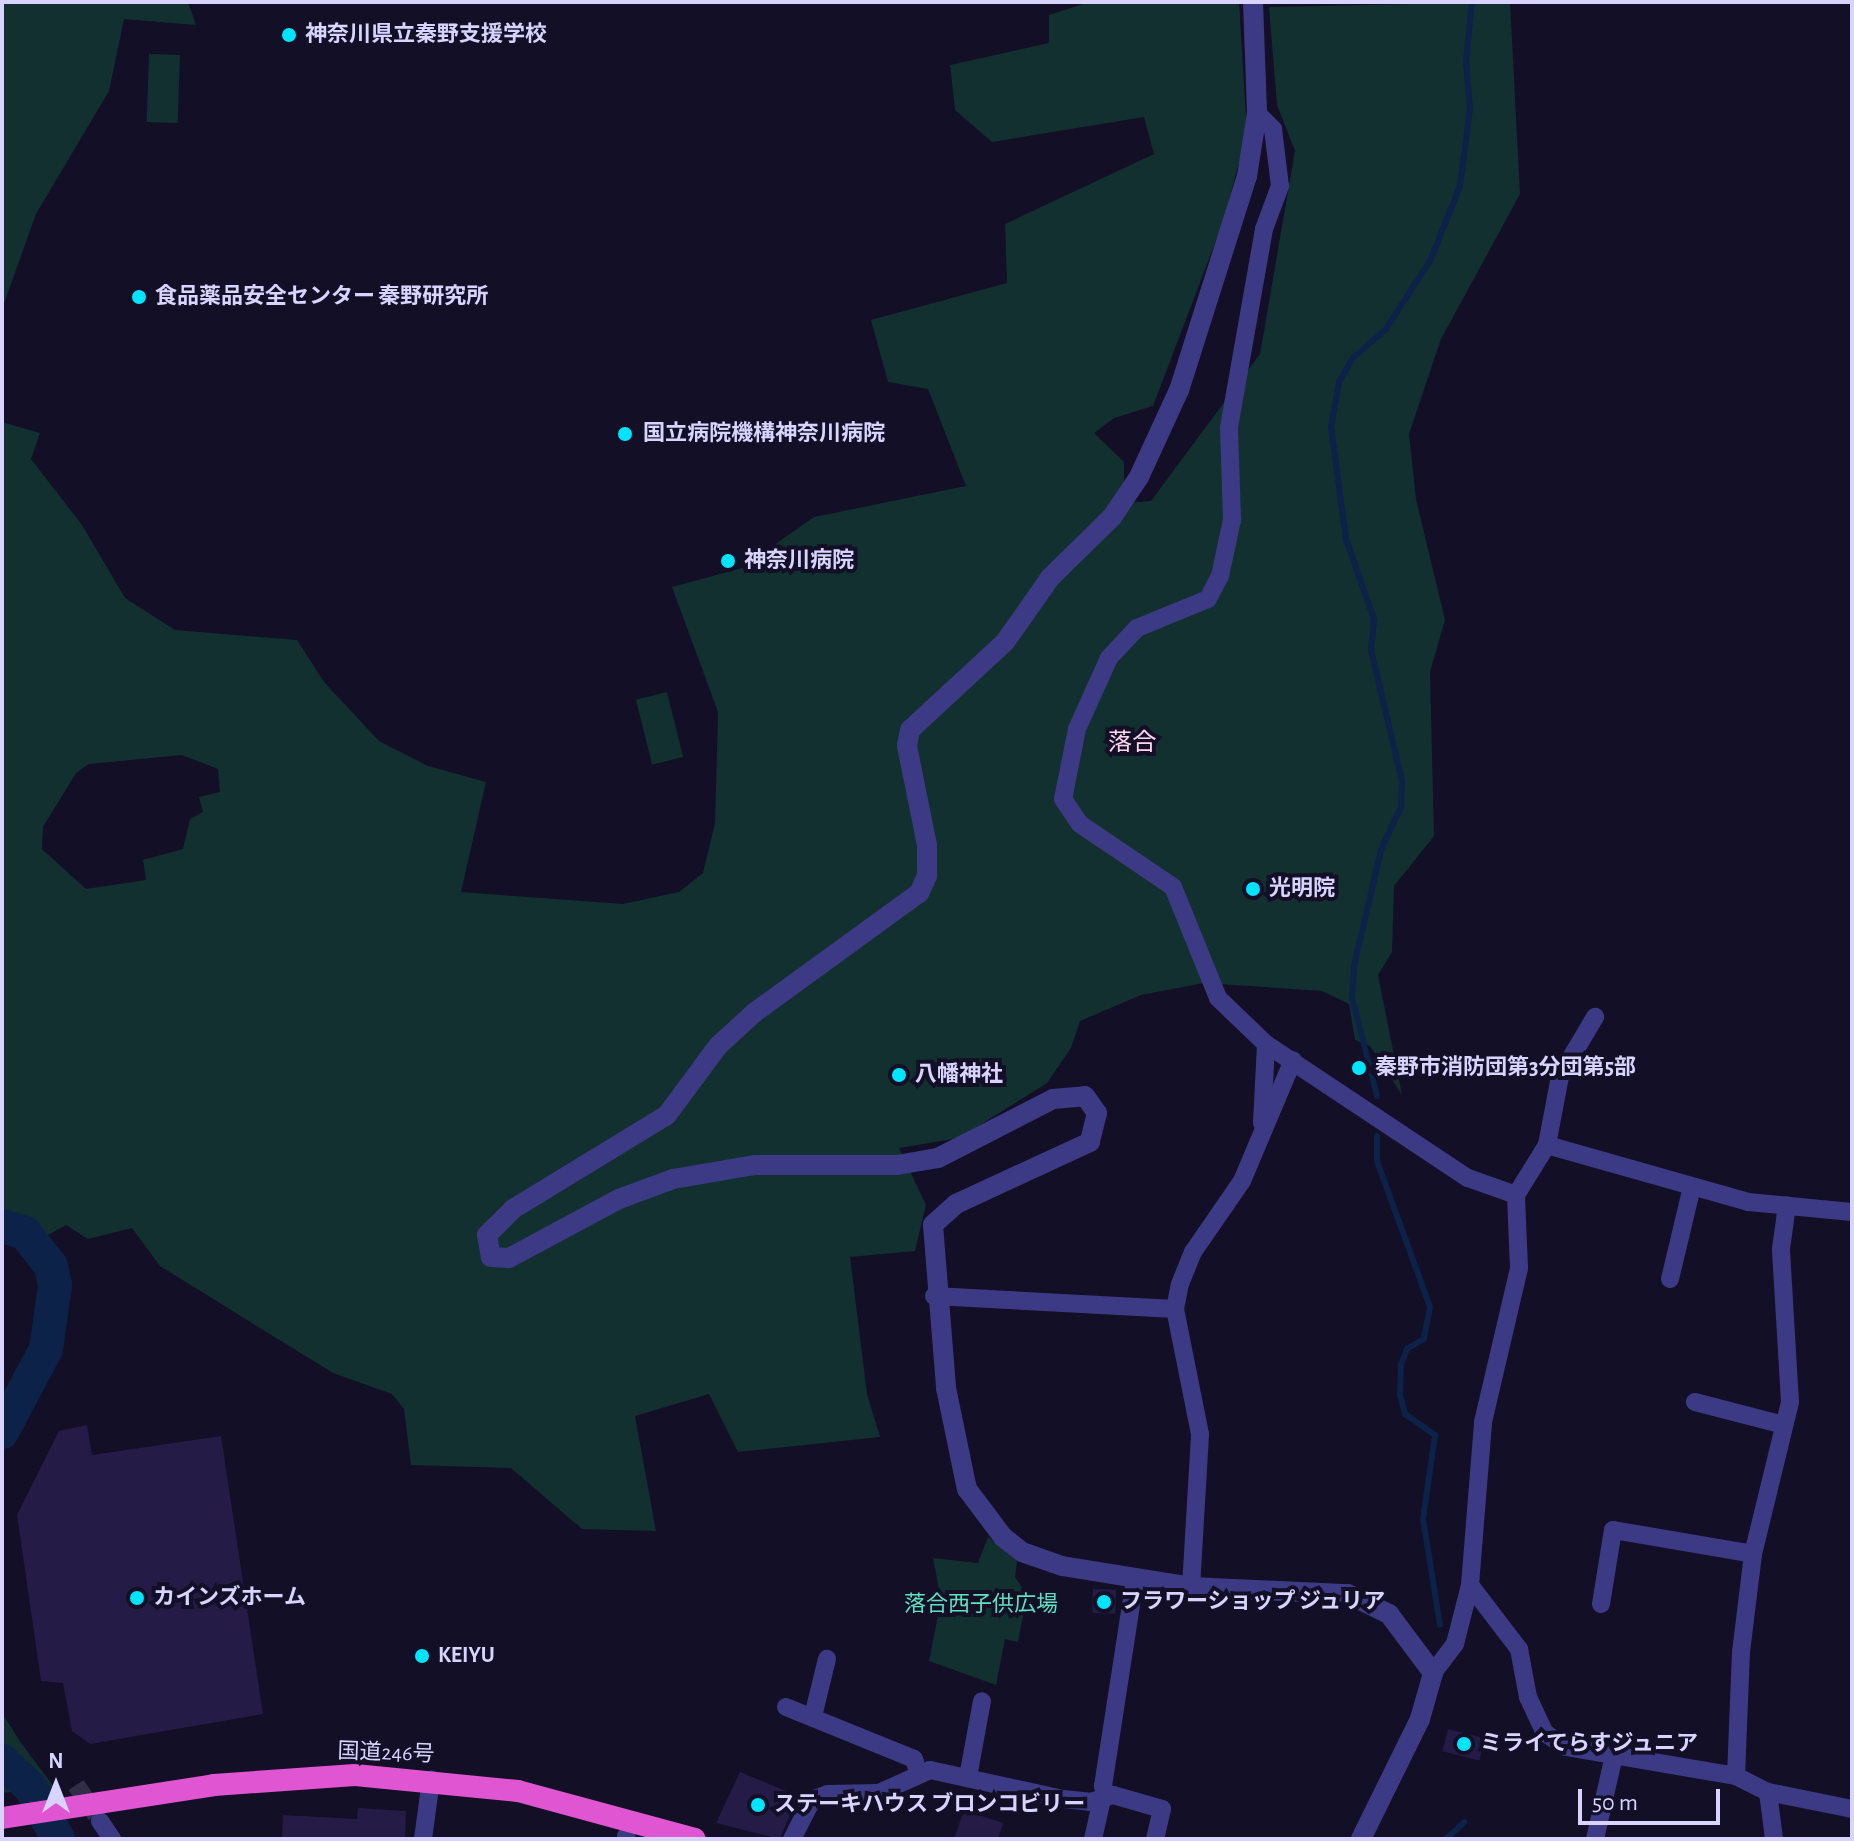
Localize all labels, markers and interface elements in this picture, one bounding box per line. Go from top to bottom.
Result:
place label: 神奈川県立秦野支援学校 [305,22,547,48]
marker: 神奈川県立秦野支援学校 [280,26,298,44]
place label: 食品薬品安全センター 秦野研究所 [155,284,488,310]
marker: 食品薬品安全センター 秦野研究所 [130,288,148,306]
place label: 国立病院機構神奈川病院 [643,421,885,447]
marker: 国立病院機構神奈川病院 [614,423,636,445]
place label: 神奈川病院 [744,548,854,574]
marker: 神奈川病院 [719,552,737,570]
district label: 落合 [1108,730,1156,758]
place label: 光明院 [1269,876,1335,902]
marker: 光明院 [1244,880,1262,898]
place label: 秦野市消防団第3分団第5部 [1375,1055,1636,1081]
marker: 秦野市消防団第3分団第5部 [1350,1059,1368,1077]
place label: 八幡神社 [915,1062,1003,1088]
marker: 八幡神社 [890,1066,908,1084]
place label: カインズホーム [153,1585,307,1611]
marker: カインズホーム [128,1589,146,1607]
place label: フラワーショップ ジュリア [1120,1589,1387,1615]
park label: 落合西子供広場 [904,1592,1058,1618]
marker: フラワーショップ ジュリア [1095,1593,1113,1611]
place label: KEIYU [438,1643,495,1669]
marker: KEIYU [413,1647,431,1665]
place label: ミライてらすジュニア [1480,1731,1700,1757]
marker: ミライてらすジュニア [1455,1735,1473,1753]
street label: 国道246号 [337,1738,435,1768]
north arrow [16,1745,96,1825]
text: N [48,1750,64,1772]
scale bar [1582,1773,1724,1823]
text: 50 m [1592,1791,1638,1815]
place label: ステーキハウス ブロンコビリー [774,1792,1085,1818]
marker: ステーキハウス ブロンコビリー [749,1796,767,1814]

